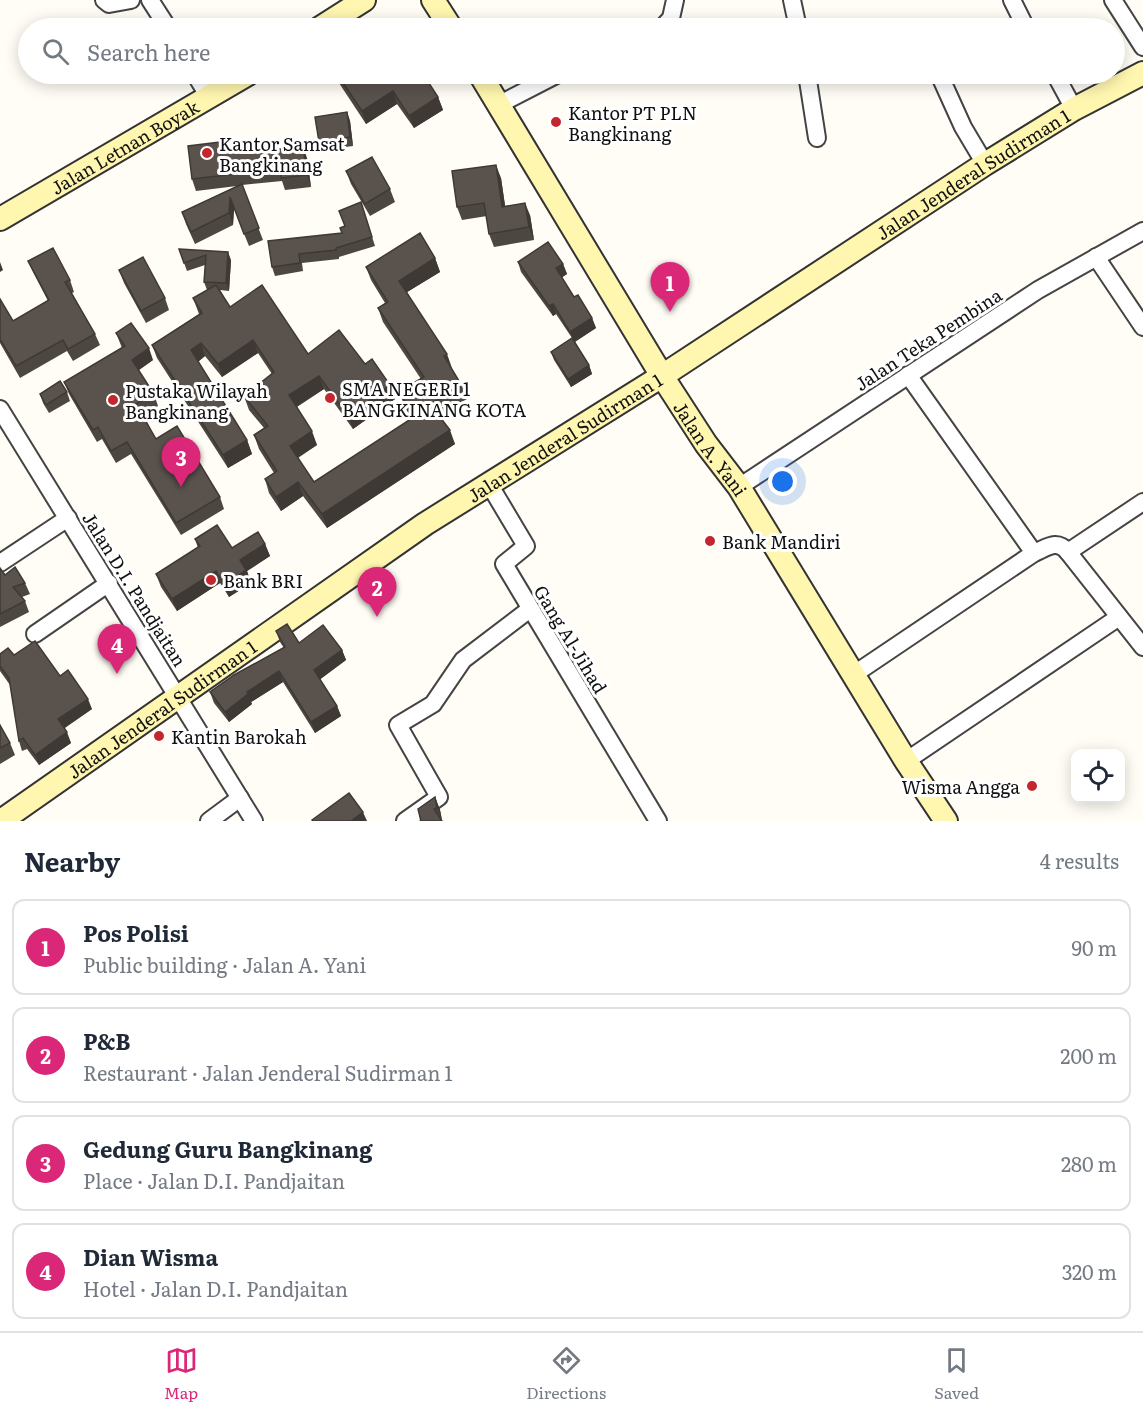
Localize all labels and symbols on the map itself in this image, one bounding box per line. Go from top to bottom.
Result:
street label: Jalan Letnan Boyak [45,92,204,200]
place label: Kantor PT PLN Bangkinang [568,99,697,147]
street label: Jalan Jenderal Sudirman 1 [870,101,1075,246]
marker: Kantor PT PLN Bangkinang [549,115,563,129]
place label: Kantor Samsat Bangkinang [219,130,346,178]
marker: Kantor Samsat Bangkinang [200,146,214,160]
pin: 1 [650,262,690,312]
street label: Jalan Teka Pembina [849,281,1007,397]
street label: Jalan Jenderal Sudirman 1 [462,366,667,508]
place label: SMA NEGERI 1 BANGKINANG KOTA [342,375,526,423]
place label: Pustaka Wilayah Bangkinang [125,377,268,425]
marker: SMA NEGERI 1 BANGKINANG KOTA [323,391,337,405]
marker: Pustaka Wilayah Bangkinang [106,393,120,407]
street label: Jalan A. Yani [668,395,755,501]
pin: 3 [162,438,201,487]
your location [768,467,797,496]
street label: Jalan D.I. Pandjaitan [76,506,194,672]
place label: Bank Mandiri [722,528,840,555]
marker: Bank Mandiri [703,534,717,548]
place label: Bank BRI [223,567,303,594]
pin: 2 [358,568,397,617]
marker: Bank BRI [204,573,218,587]
street label: Gang Al-Jihad [528,580,614,698]
pin: 4 [98,624,136,674]
street label: Jalan Jenderal Sudirman 1 [61,633,262,784]
place label: Kantin Barokah [171,723,307,750]
marker: Kantin Barokah [152,729,166,743]
place label: Wisma Angga [901,773,1020,800]
marker: Wisma Angga [1025,779,1039,793]

